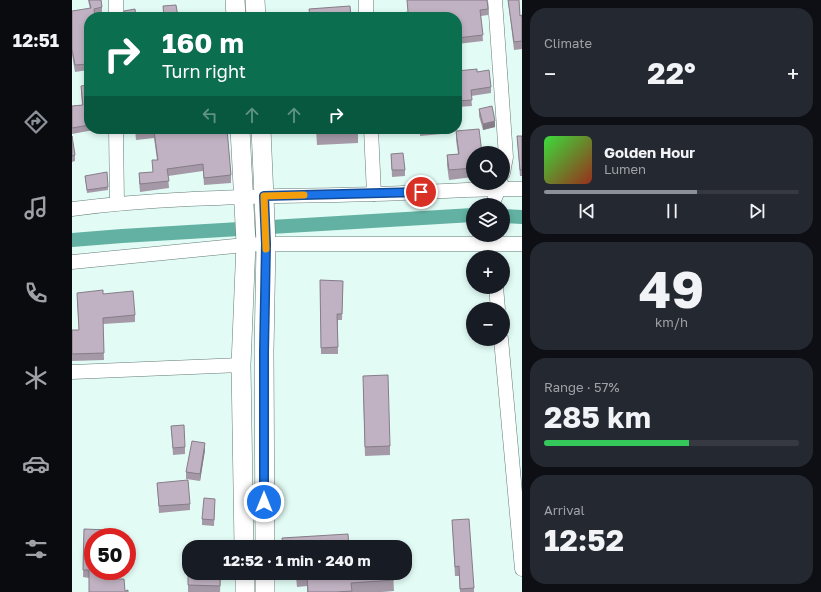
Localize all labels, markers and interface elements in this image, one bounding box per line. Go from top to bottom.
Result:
text: 160 m [162,26,244,59]
icon: right [96,28,148,80]
text: 12:51 [13,29,59,51]
text: Climate [544,35,592,51]
text: 22° [647,55,696,91]
text: Turn right [162,60,246,82]
text: − [544,60,556,87]
text: + [787,60,799,87]
icon: left [199,104,221,126]
icon: ahead [241,104,263,126]
icon: ahead [283,104,305,126]
icon: right [325,104,347,126]
icon: directions [22,108,50,136]
text: Golden Hour [604,143,695,161]
map controls [466,146,510,346]
button: search [466,146,510,190]
text: Lumen [604,161,646,177]
pin [404,175,438,209]
icon: arrive [410,181,432,203]
icon: music [22,194,50,222]
button: layers [466,198,510,242]
icon: previous [576,200,598,222]
icon: pause [661,200,683,222]
icon: next [746,200,768,222]
button: + [466,250,510,294]
text: 49 [639,257,704,319]
icon: phone [22,279,50,307]
button: − [466,302,510,346]
text: km/h [655,314,688,330]
icon: climate [22,364,50,392]
text: Range · 57% [544,379,619,395]
text: 285 km [544,399,651,435]
icon: car [22,450,50,478]
position arrow [243,481,285,523]
text: Arrival [544,502,585,518]
text: 12:52 [544,522,624,558]
speed limit sign: 50 [84,528,136,580]
icon: filters [22,535,50,563]
text: 12:52 · 1 min · 240 m [223,551,371,569]

